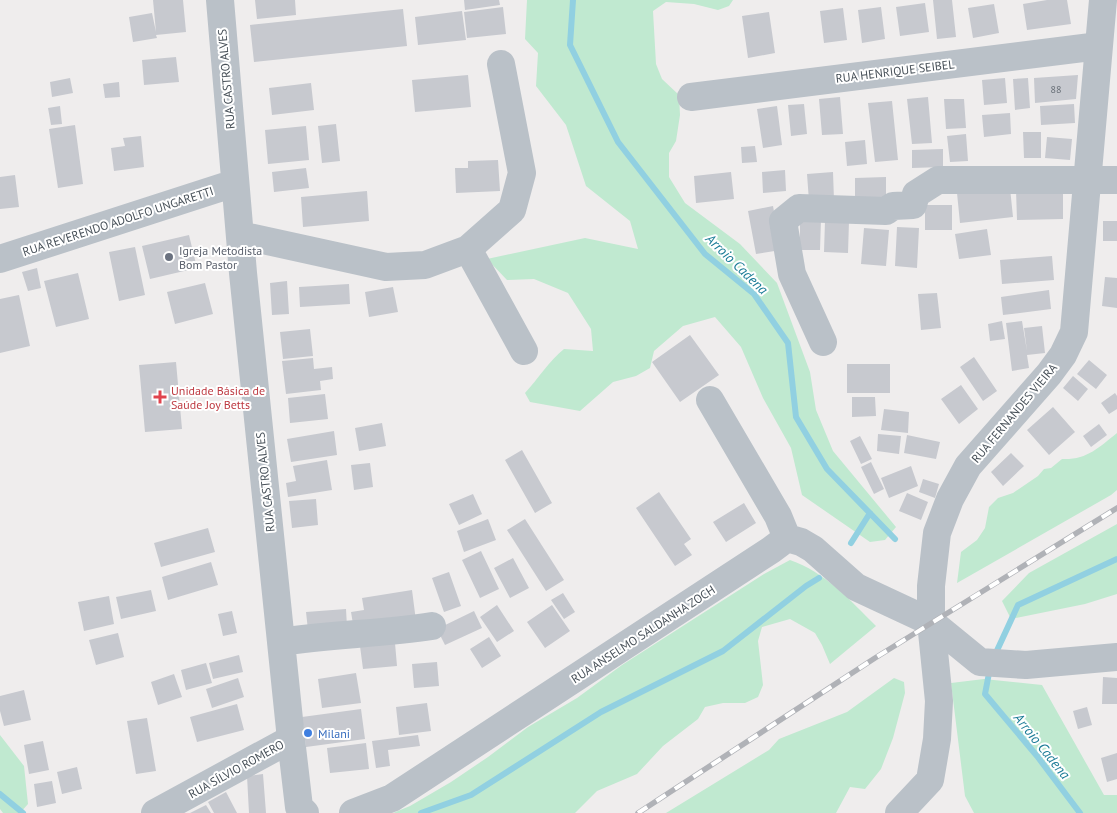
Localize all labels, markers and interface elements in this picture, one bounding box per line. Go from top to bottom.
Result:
street label: RUA CASTRO ALVES [214,28,238,130]
street label: RUA HENRIQUE SEIBEL [835,56,955,86]
house number: 88 [1051,83,1061,96]
street label: RUA REVERENDO ADOLFO UNGARETTI [21,183,215,259]
water label: Arroio Cadena [701,229,772,298]
place label: Igreja Metodista Bom Pastor [179,243,262,272]
marker: Igreja Metodista Bom Pastor [163,251,175,263]
street label: RUA FERNANDES VIEIRA [968,360,1060,466]
place label: Unidade Básica de Saúde Joy Betts [171,383,265,412]
marker: Unidade Básica de Saúde Joy Betts [153,390,167,404]
street label: RUA CASTRO ALVES [252,431,278,533]
street label: RUA ANSELMO SALDANHA ZOCH [568,582,718,686]
water label: Arroio Cadena [1009,709,1074,783]
place label: Milani [318,726,350,741]
marker: Milani [302,727,314,739]
street label: RUA SÍLVIO ROMERO [186,737,286,801]

